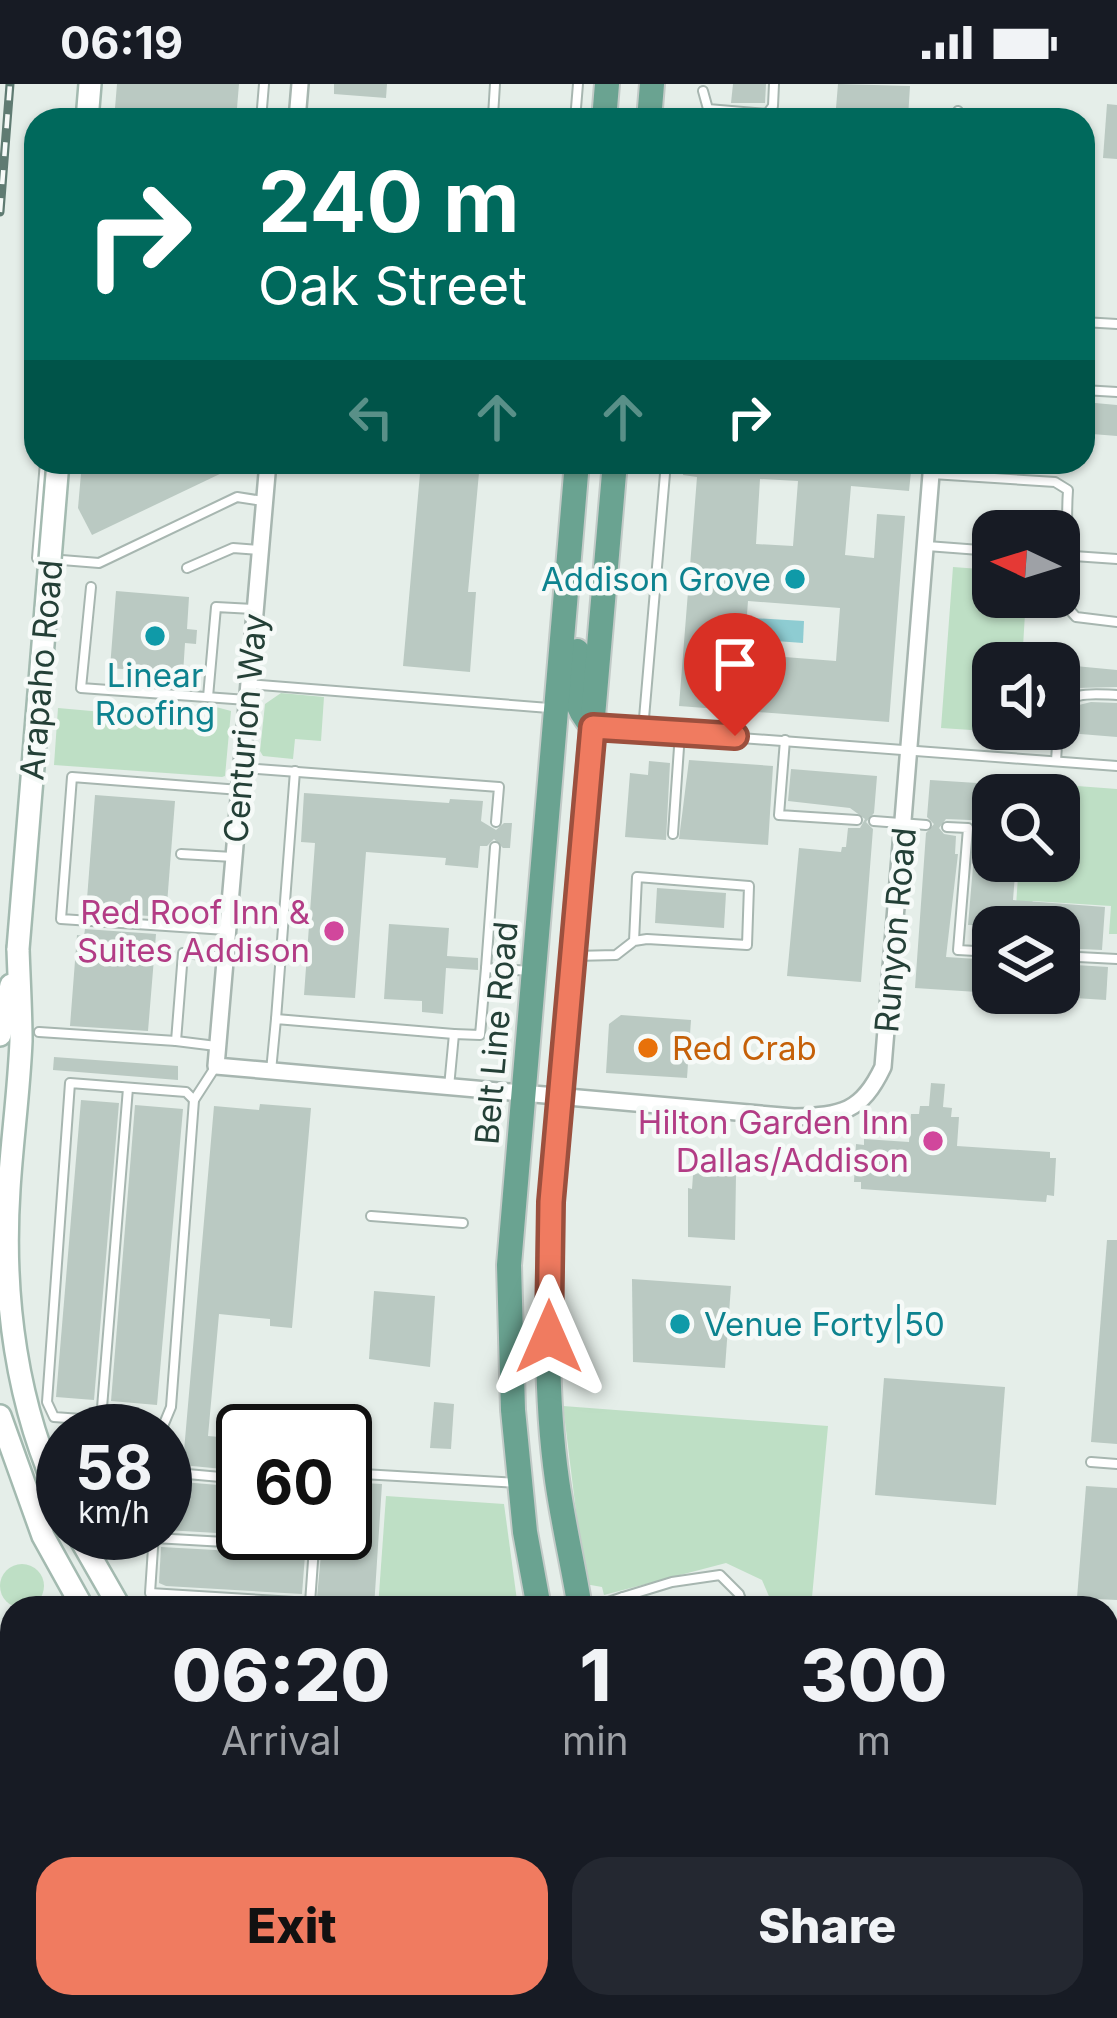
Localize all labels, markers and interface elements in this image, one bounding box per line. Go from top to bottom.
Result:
text: 06:19 [60,15,183,70]
text: 240 m [258,151,520,252]
icon: right [60,156,216,312]
text: Oak Street [258,253,527,318]
icon: left [338,384,404,450]
icon: ahead [464,384,530,450]
icon: ahead [590,384,656,450]
icon: right [716,384,782,450]
north arrow [972,510,1080,618]
map controls [972,510,1080,1014]
street label: Arapaho Road [11,558,71,782]
place label: Addison Grove [541,559,771,599]
marker: Addison Grove [782,566,808,592]
street label: Centurion Way [215,612,275,844]
pin [684,613,786,736]
marker: Linear Roofing [142,623,168,649]
icon: arrive [702,631,768,697]
button: sound [972,642,1080,750]
place label: Linear Roofing [95,655,215,733]
button: search [972,774,1080,882]
street label: Runyon Road [866,826,924,1034]
place label: Red Roof Inn & Suites Addison [77,892,310,970]
button: layers [972,906,1080,1014]
marker: Red Roof Inn & Suites Addison [321,918,347,944]
street label: Belt Line Road [466,920,526,1146]
place label: Red Crab [672,1028,817,1068]
marker: Red Crab [635,1035,661,1061]
place label: Hilton Garden Inn Dallas/Addison [638,1102,909,1180]
marker: Hilton Garden Inn Dallas/Addison [920,1128,946,1154]
position arrow [486,1274,612,1400]
place label: Venue Forty|50 [704,1304,945,1344]
marker: Venue Forty|50 [667,1311,693,1337]
speed limit sign: 60 [216,1404,372,1560]
text: 58 [75,1431,153,1503]
text: km/h [78,1494,150,1530]
text: 06:20 [172,1631,390,1718]
text: 1 [579,1631,611,1718]
text: 300 [800,1631,947,1718]
text: Arrival [221,1717,341,1764]
text: min [562,1717,629,1764]
text: m [857,1717,891,1764]
button: Exit [36,1857,548,1995]
button: Share [572,1857,1083,1995]

